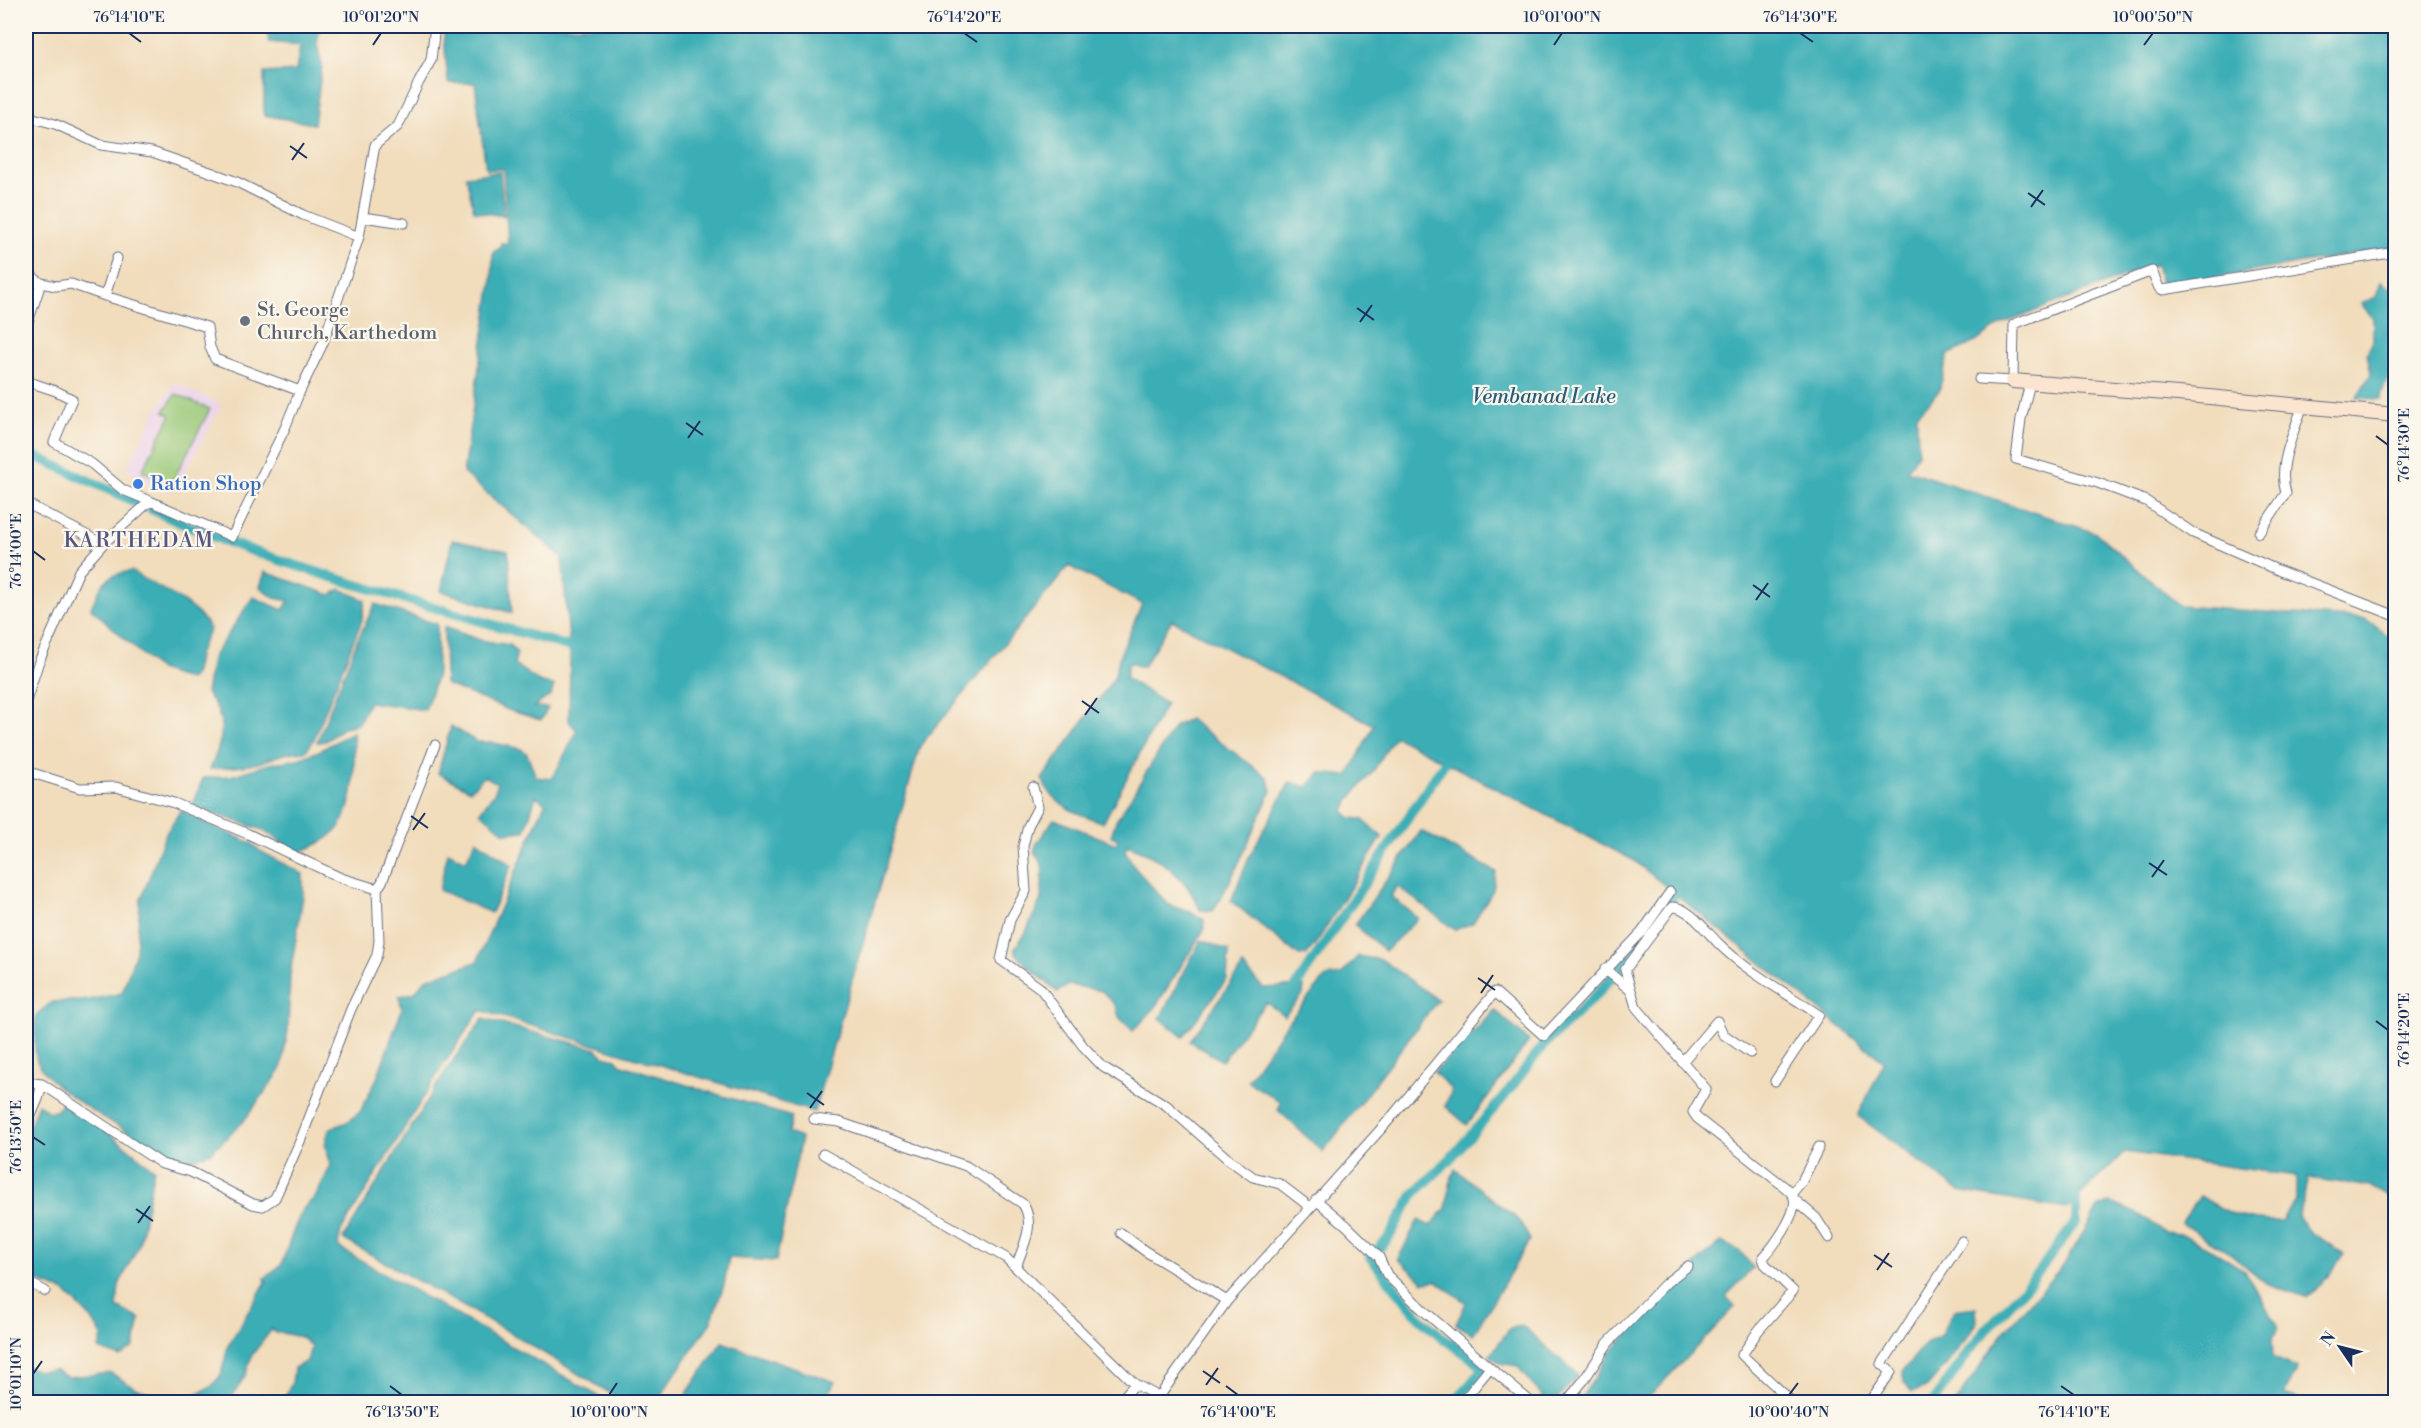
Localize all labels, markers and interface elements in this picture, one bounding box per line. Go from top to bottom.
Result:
text: 76°14'10"E [93,8,165,27]
text: 10°01'20"N [343,8,419,27]
text: 76°14'20"E [927,8,1001,27]
text: 10°01'00"N [1523,8,1601,27]
text: 76°14'30"E [1763,8,1837,27]
text: 10°00'50"N [2113,8,2193,27]
place label: St. George Church, Karthedom [257,298,438,346]
marker: St. George Church, Karthedom [238,314,252,328]
water label: Vembanad Lake [1472,384,1616,410]
text: 76°14'30"E [2395,408,2414,482]
place label: Ration Shop [150,472,262,497]
marker: Ration Shop [131,477,145,491]
text: 76°14'00"E [7,513,26,589]
district label: KARTHEDAM [63,528,215,554]
text: 76°14'20"E [2395,993,2414,1067]
text: 76°13'50"E [7,1100,26,1174]
north arrow [2310,1317,2370,1377]
text: N [2317,1328,2341,1350]
text: 10°01'10"N [7,1337,26,1411]
text: 76°13'50"E [365,1403,439,1422]
text: 10°01'00"N [570,1403,648,1422]
text: 76°14'00"E [1200,1403,1276,1422]
text: 10°00'40"N [1749,1403,1829,1422]
text: 76°14'10"E [2038,1403,2110,1422]

